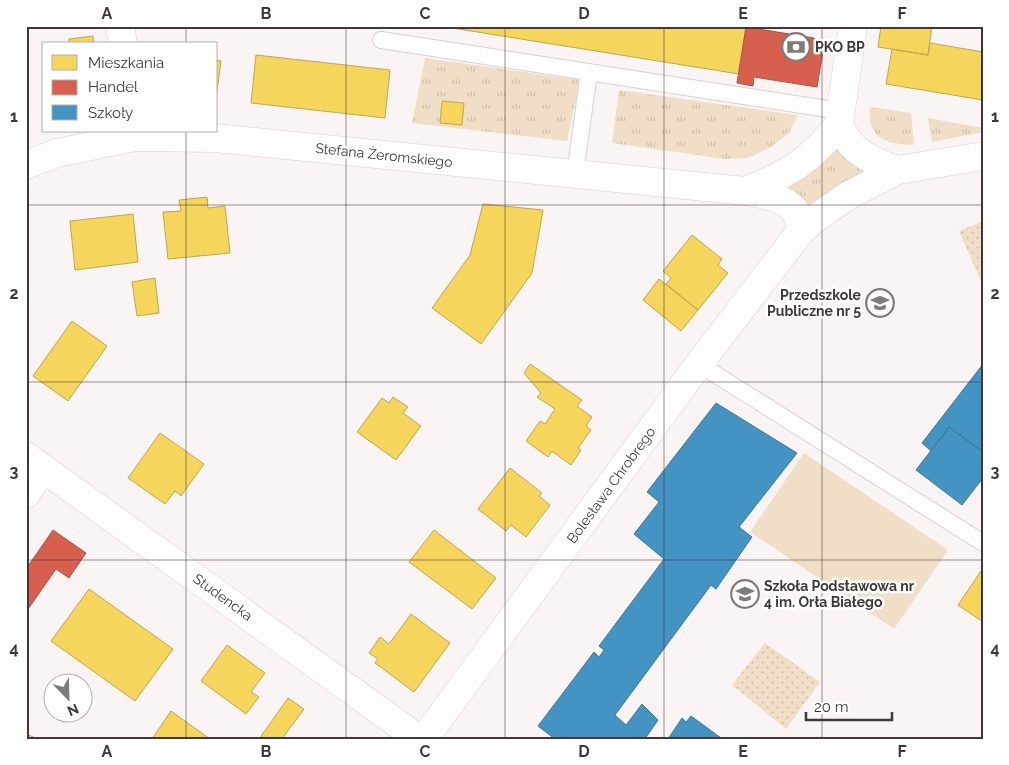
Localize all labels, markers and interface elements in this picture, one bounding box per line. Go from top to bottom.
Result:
text: A [102,4,113,23]
text: B [261,4,272,23]
text: C [420,4,431,23]
text: D [578,4,590,23]
text: E [738,4,748,23]
text: F [897,4,907,23]
bank icon: PKO BP [781,32,811,62]
place label: PKO BP [815,39,865,55]
legend [42,42,218,132]
text: Mieszkania [88,54,164,72]
text: Handel [88,78,139,96]
text: Szkoły [88,104,133,122]
text: 1 [10,107,18,126]
text: 1 [991,107,999,126]
street label: Stefana Żeromskiego [315,138,454,170]
text: 2 [9,284,19,303]
text: 2 [990,284,1000,303]
place label: Przedszkole Publiczne nr 5 [767,287,862,319]
school or university icon: Przedszkole Publiczne nr 5 [865,288,895,318]
street label: Bolesława Chrobrego [563,424,659,546]
text: 3 [10,462,19,481]
text: 3 [991,462,1000,481]
street label: Studencka [190,570,256,624]
place label: Szkoła Podstawowa nr 4 im. Orła Białego [764,578,915,610]
school or university icon: Szkoła Podstawowa nr 4 im. Orła Białego [730,579,760,609]
text: 4 [9,639,19,658]
text: 4 [990,639,1000,658]
north arrow [42,672,92,722]
scale bar [806,690,893,722]
text: 20 m [814,698,849,716]
text: N [65,701,81,719]
text: A [102,742,113,761]
text: B [261,742,272,761]
text: C [420,742,431,761]
text: D [578,742,590,761]
text: E [738,742,748,761]
text: F [897,742,907,761]

